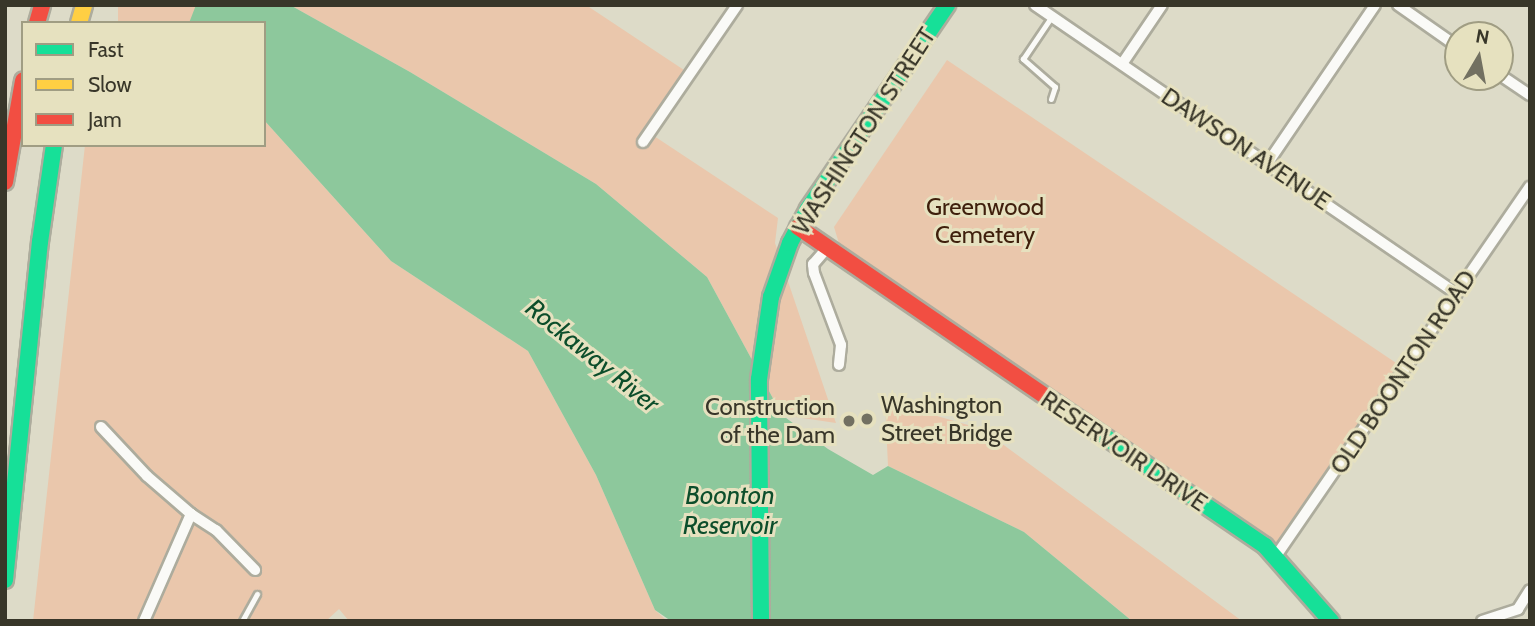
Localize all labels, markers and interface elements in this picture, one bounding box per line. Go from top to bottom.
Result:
legend [21,21,266,147]
north arrow [1444,21,1514,91]
street label: WASHINGTON STREET [787,22,941,240]
text: N [1474,24,1491,49]
text: Fast [88,37,124,62]
text: Slow [88,72,132,97]
street label: DAWSON AVENUE [1156,82,1336,216]
text: Jam [88,107,122,132]
park label: Greenwood Cemetery [926,193,1044,249]
street label: OLD BOONTON ROAD [1324,265,1482,479]
water label: Rockaway River [519,293,665,419]
street label: RESERVOIR DRIVE [1035,385,1213,517]
place label: Washington Street Bridge [881,391,1012,447]
place label: Construction of the Dam [705,393,835,449]
marker: Washington Street Bridge [859,411,875,427]
marker: Construction of the Dam [841,413,857,429]
water label: Boonton Reservoir [683,480,777,542]

